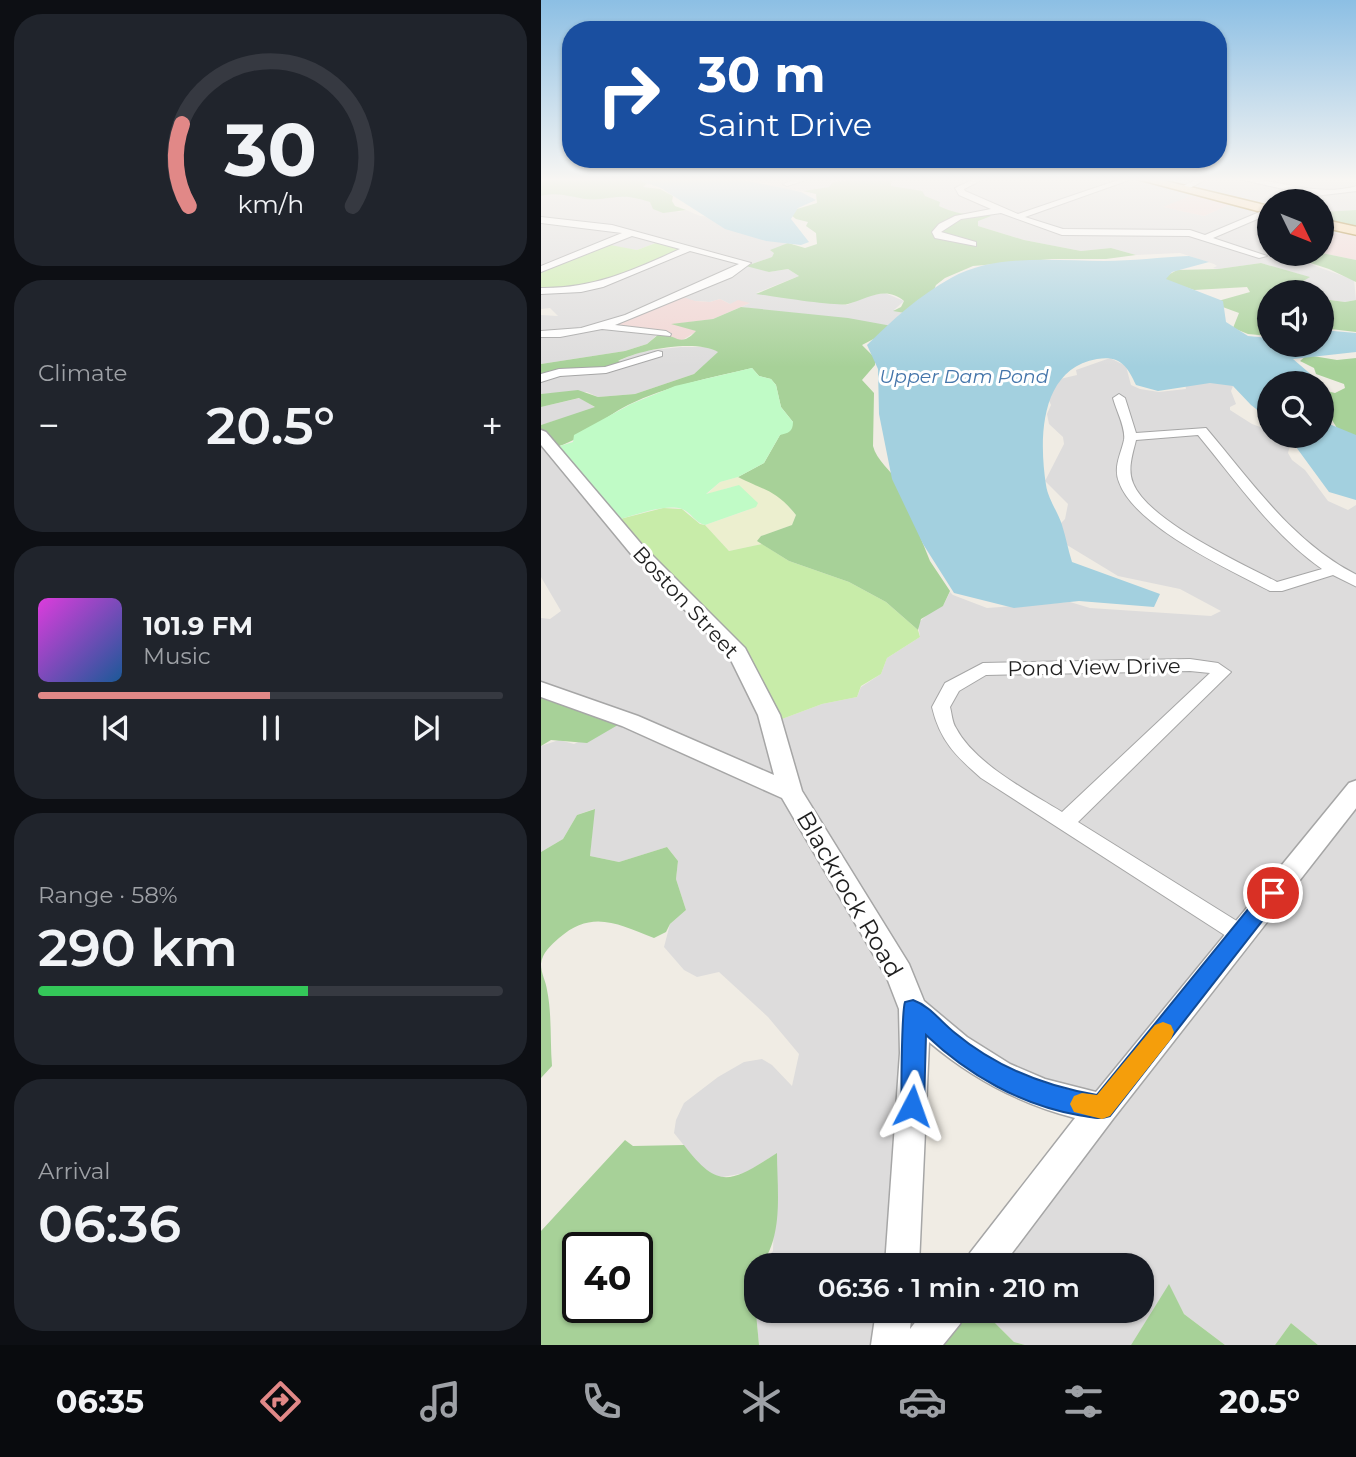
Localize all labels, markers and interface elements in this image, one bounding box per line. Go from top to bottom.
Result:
text: 30 m [698,45,826,104]
icon: right [583,49,674,140]
text: Saint Drive [698,105,872,144]
text: 30 [223,106,317,194]
text: km/h [237,189,304,219]
north arrow [1257,189,1334,266]
map controls [1257,189,1334,448]
button: sound [1257,280,1334,357]
text: Climate [38,359,127,387]
water label: Upper Dam Pond [879,365,1049,388]
button: search [1257,371,1334,448]
text: 20.5° [206,394,335,457]
text: − [38,402,60,449]
text: + [481,402,503,449]
street label: Boston Street [628,541,744,663]
text: 101.9 FM [143,610,253,642]
text: Music [143,642,211,670]
street label: Pond View Drive [1007,653,1181,681]
icon: previous [97,709,135,747]
icon: pause [252,709,290,747]
icon: next [407,709,445,747]
street label: Blackrock Road [791,806,909,982]
pin [1243,863,1303,923]
icon: arrive [1254,874,1292,912]
text: Range · 58% [38,881,178,909]
text: 290 km [38,916,238,979]
position arrow [875,1069,949,1143]
text: Arrival [38,1157,111,1185]
text: 06:36 [38,1192,181,1255]
speed limit sign: 40 [562,1232,653,1323]
text: 06:36 · 1 min · 210 m [818,1272,1080,1304]
icon: directions [256,1377,305,1426]
icon: music [416,1377,465,1426]
icon: phone [577,1377,626,1426]
icon: climate [737,1377,786,1426]
icon: car [898,1377,947,1426]
icon: filters [1059,1377,1108,1426]
text: 06:35 [56,1382,144,1421]
text: 20.5° [1219,1382,1300,1421]

